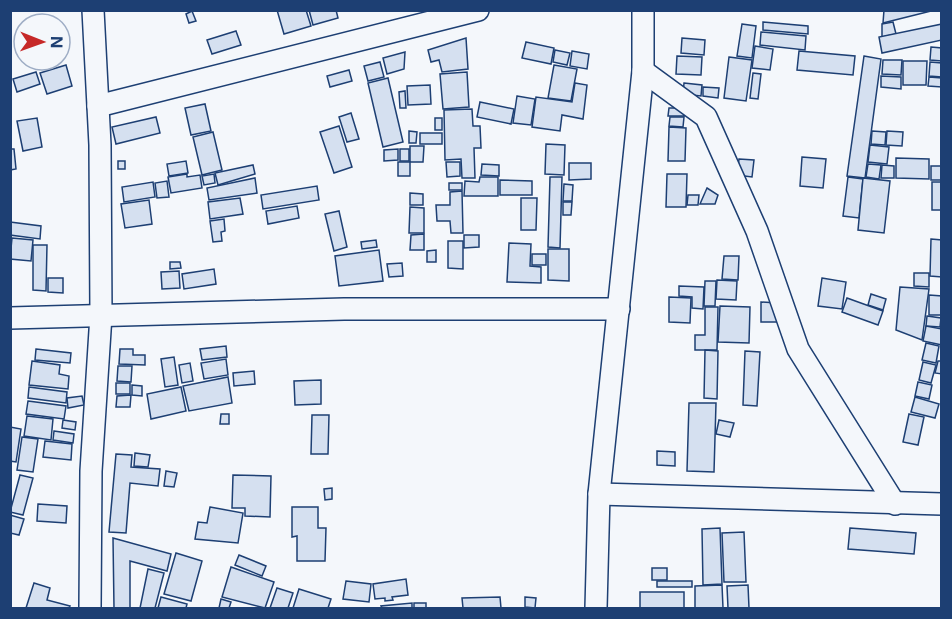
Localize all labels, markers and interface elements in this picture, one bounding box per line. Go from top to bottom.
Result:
north arrow [12,12,72,72]
text: N [47,36,67,49]

